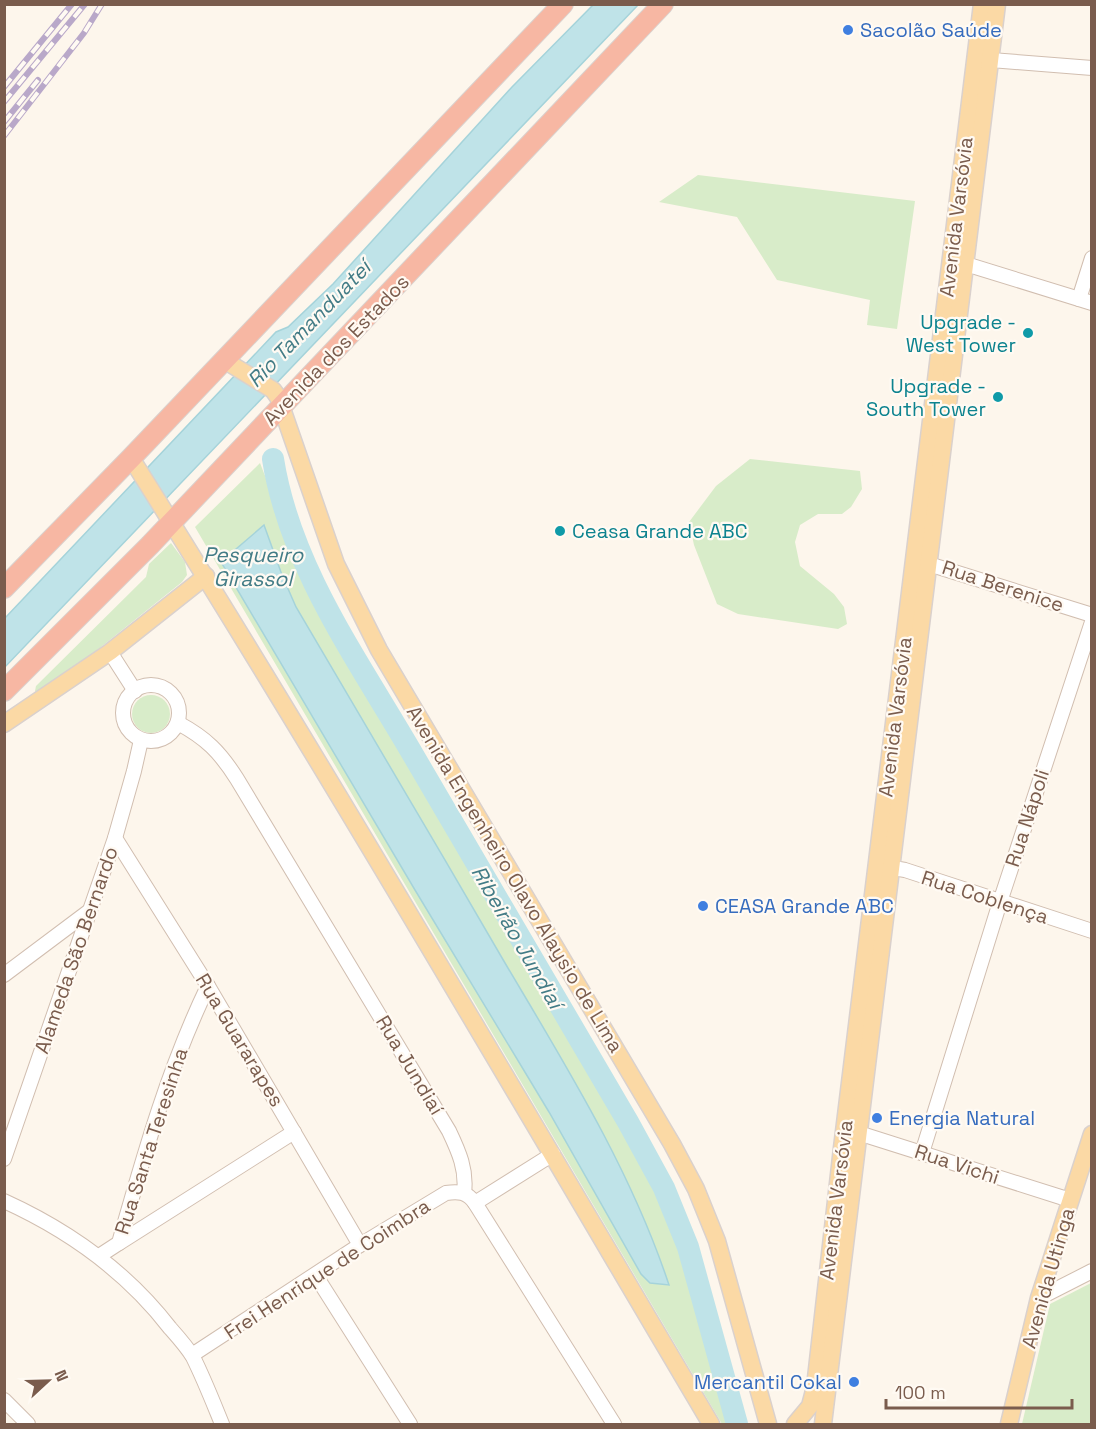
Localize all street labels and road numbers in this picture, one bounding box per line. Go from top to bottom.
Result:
street label: Avenida Varsóvia [933,135,979,299]
street label: Avenida dos Estados [257,269,415,431]
street label: Rua Berenice [939,554,1067,618]
street label: Avenida Varsóvia [872,635,918,799]
street label: Avenida Engenheiro Olavo Alaysio de Lima [401,701,629,1057]
street label: Rua Nápoli [999,766,1055,870]
street label: Alameda São Bernardo [28,843,124,1057]
street label: Rua Coblença [918,864,1052,930]
street label: Rua Guararapes [190,969,290,1111]
street label: Rua Jundiaí [370,1010,450,1120]
street label: Rua Santa Teresinha [109,1044,193,1238]
street label: Avenida Varsóvia [813,1118,859,1282]
street label: Rua Vichi [911,1138,1003,1190]
street label: Frei Henrique de Coimbra [219,1193,435,1345]
street label: Avenida Utinga [1015,1205,1081,1351]

